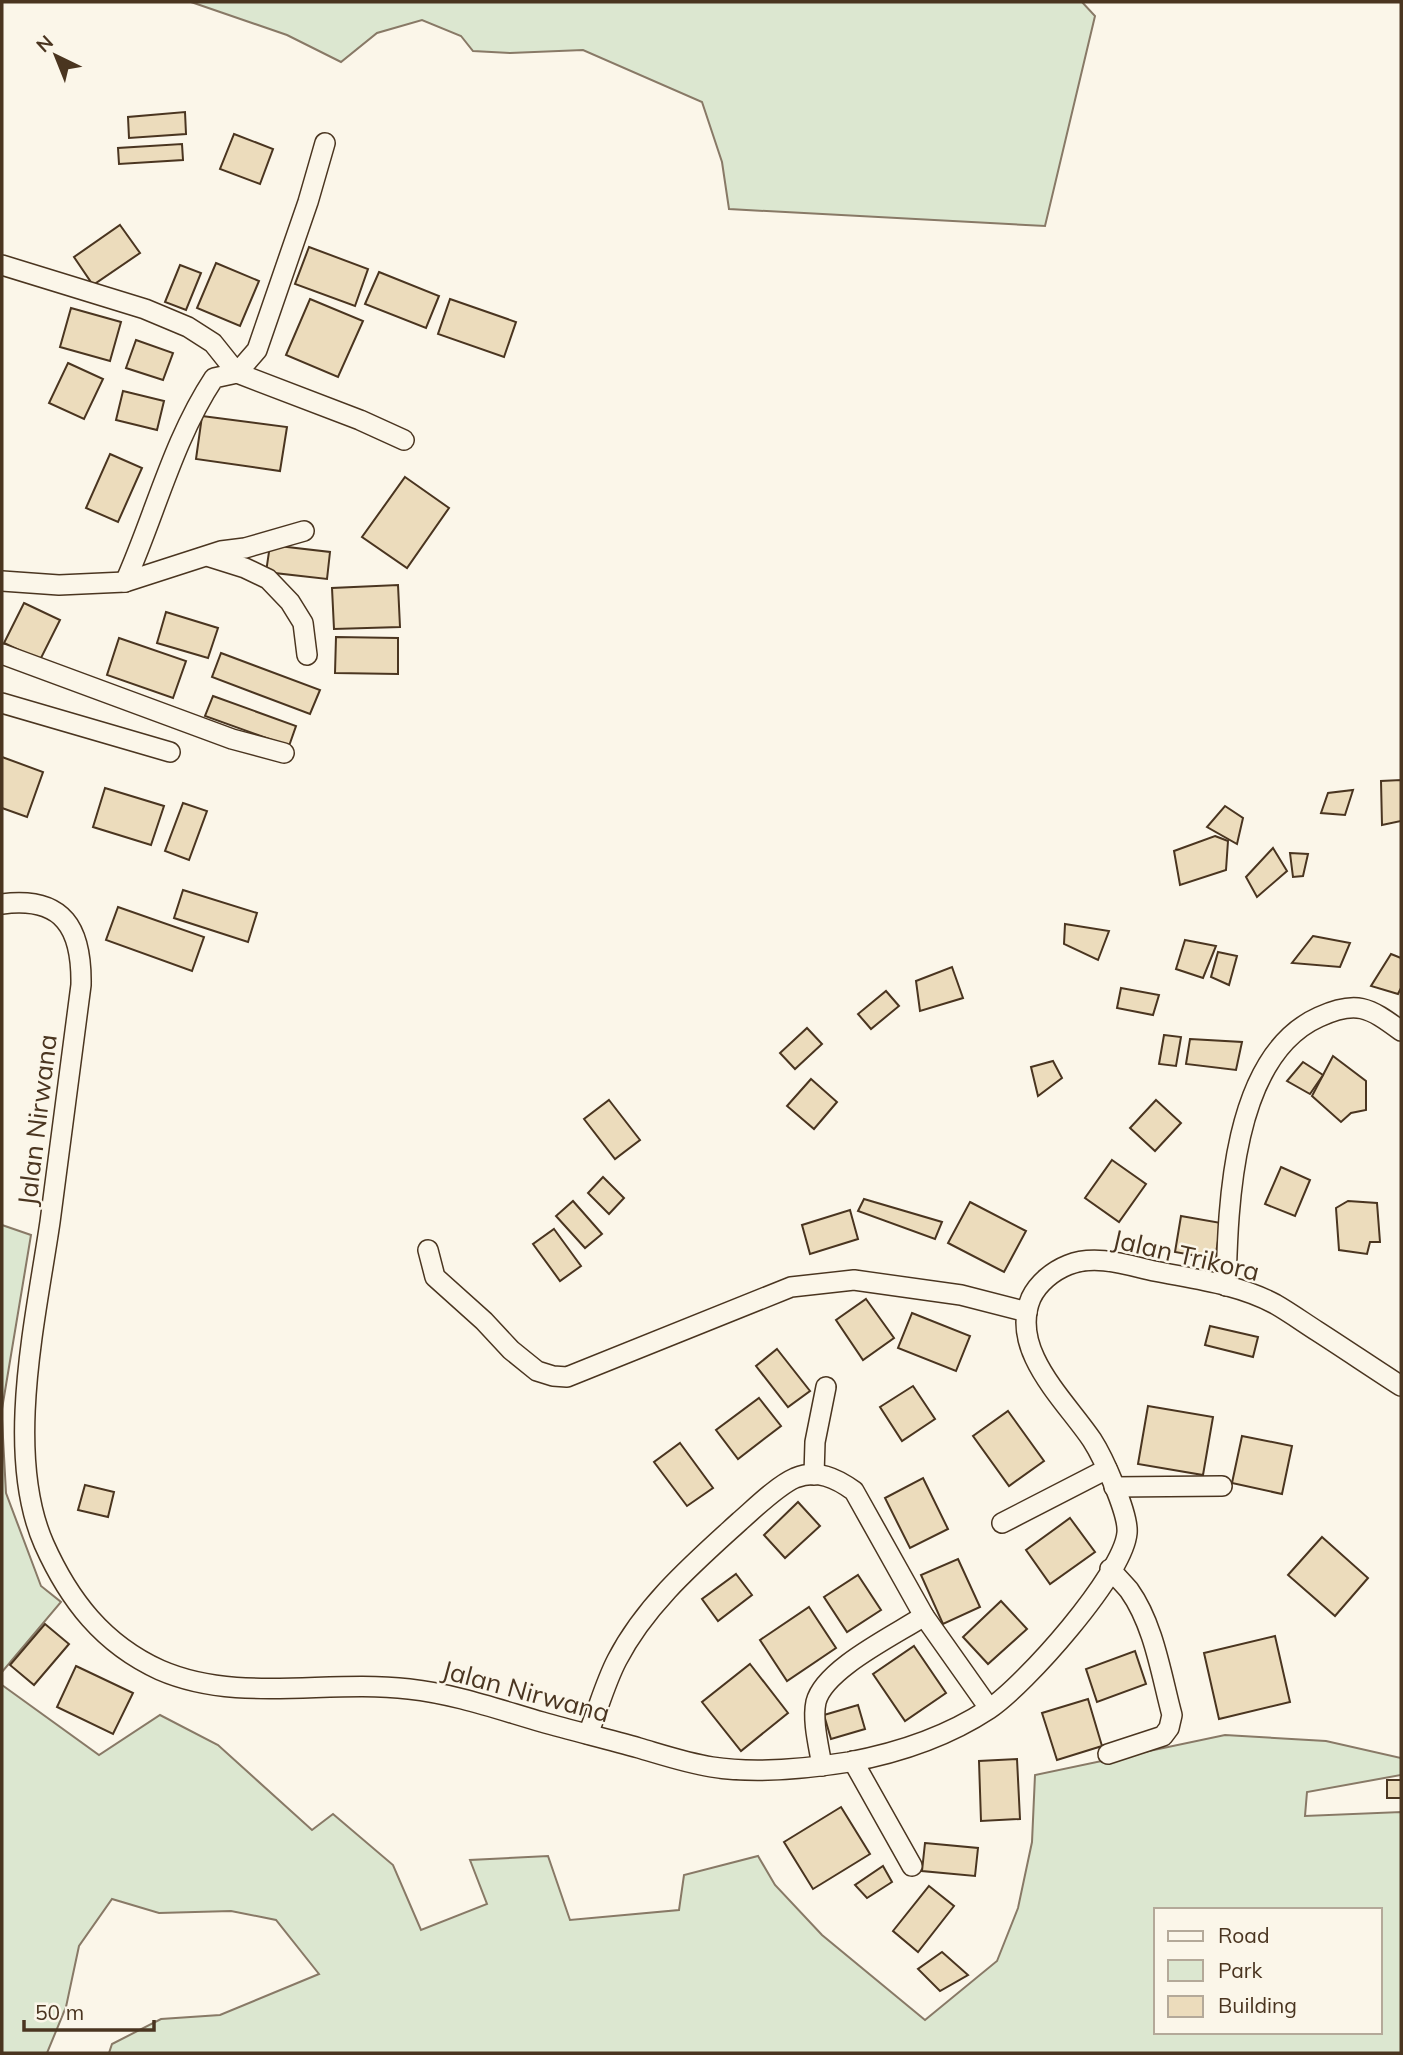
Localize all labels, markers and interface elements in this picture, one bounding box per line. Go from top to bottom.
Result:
north arrow [21,21,91,91]
text: N [31,30,58,57]
street label: Jalan Nirwana [10,1032,64,1208]
street label: Jalan Trikora [1109,1222,1263,1288]
street label: Jalan Nirwana [438,1653,614,1729]
legend [1154,1908,1382,2034]
text: Road [1218,1922,1269,1948]
text: Park [1218,1957,1262,1983]
scale bar [24,1988,154,2032]
text: Building [1218,1992,1297,2018]
text: 50 m [35,1999,84,2025]

